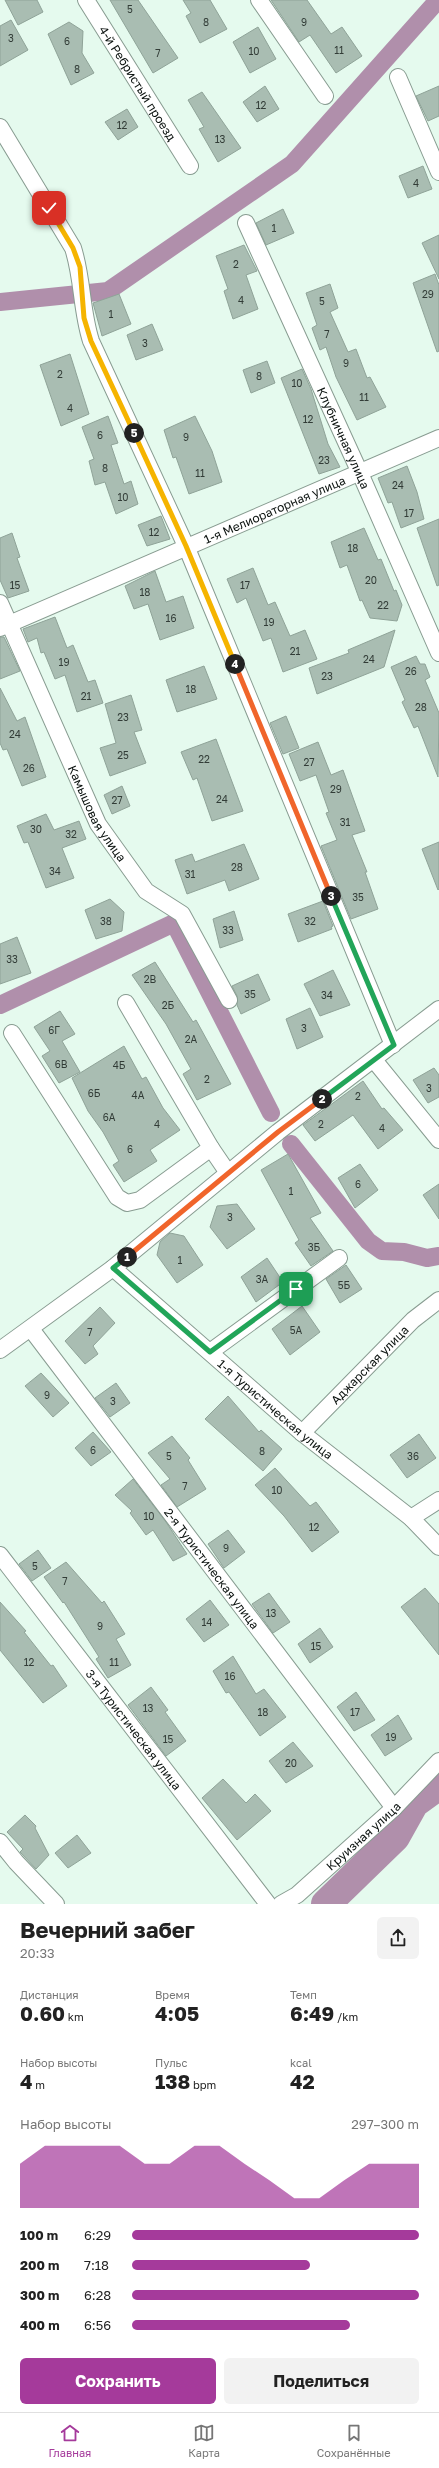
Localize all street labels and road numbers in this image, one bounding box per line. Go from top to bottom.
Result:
street label: 4-й Ребристый проезд [96,23,180,143]
street label: Клубничная улица [314,385,373,491]
street label: 1-я Мелиораторная улица [201,472,347,546]
street label: Камышовая улица [65,763,130,864]
street label: Аджарская улица [327,1322,411,1407]
street label: 1-я Туристическая улица [215,1355,336,1462]
street label: 2-я Туристическая улица [162,1505,263,1632]
street label: 3-я Туристическая улица [83,1666,185,1793]
street label: Круизная улица [323,1799,403,1873]

